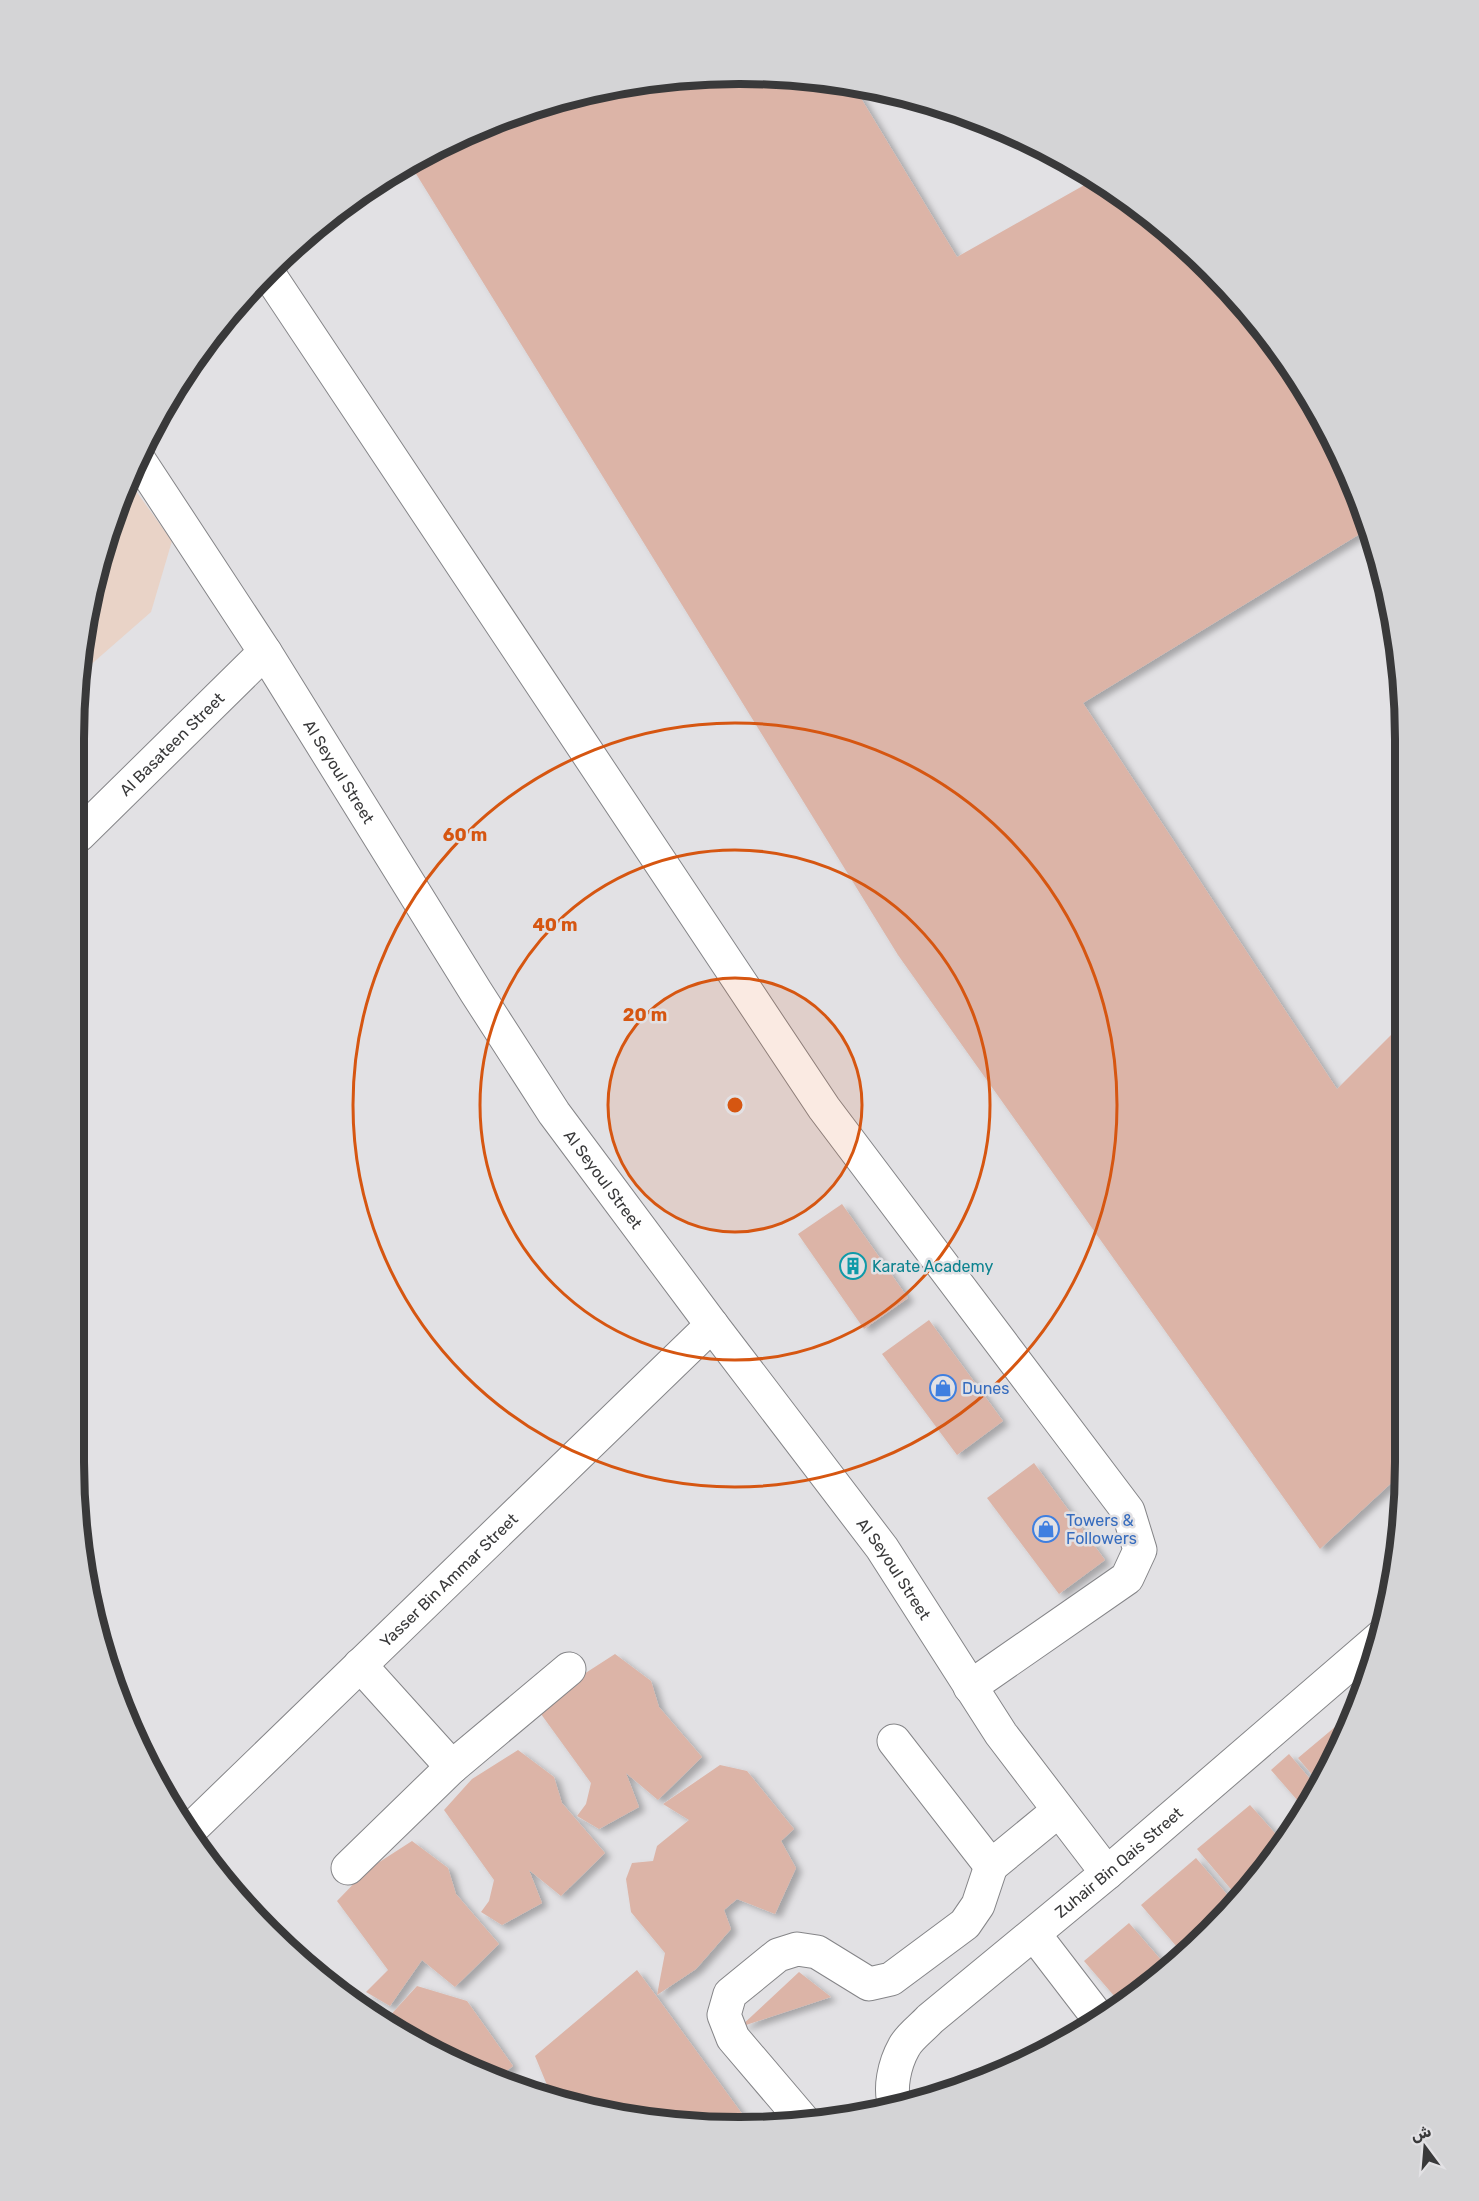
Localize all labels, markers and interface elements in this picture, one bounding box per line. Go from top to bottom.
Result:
street label: Al Basateen Street [115,688,228,799]
street label: Al Seyoul Street [300,716,379,827]
text: 60 m [443,824,487,846]
text: 40 m [533,914,577,936]
text: 20 m [623,1004,667,1026]
centre of rings [725,1095,745,1115]
street label: Al Seyoul Street [560,1126,646,1233]
building icon: Karate Academy [838,1251,868,1281]
place label: Karate Academy [872,1257,993,1276]
shop icon: Dunes [928,1373,958,1403]
place label: Dunes [962,1379,1009,1398]
street label: Yasser Bin Ammar Street [376,1509,521,1651]
place label: Towers & Followers [1066,1511,1137,1548]
street label: Al Seyoul Street [853,1514,935,1623]
shop icon: Towers & Followers [1031,1514,1061,1544]
street label: Zuhair Bin Qais Street [1051,1803,1186,1922]
north arrow [1395,2117,1455,2177]
text: ش [1409,2121,1433,2145]

